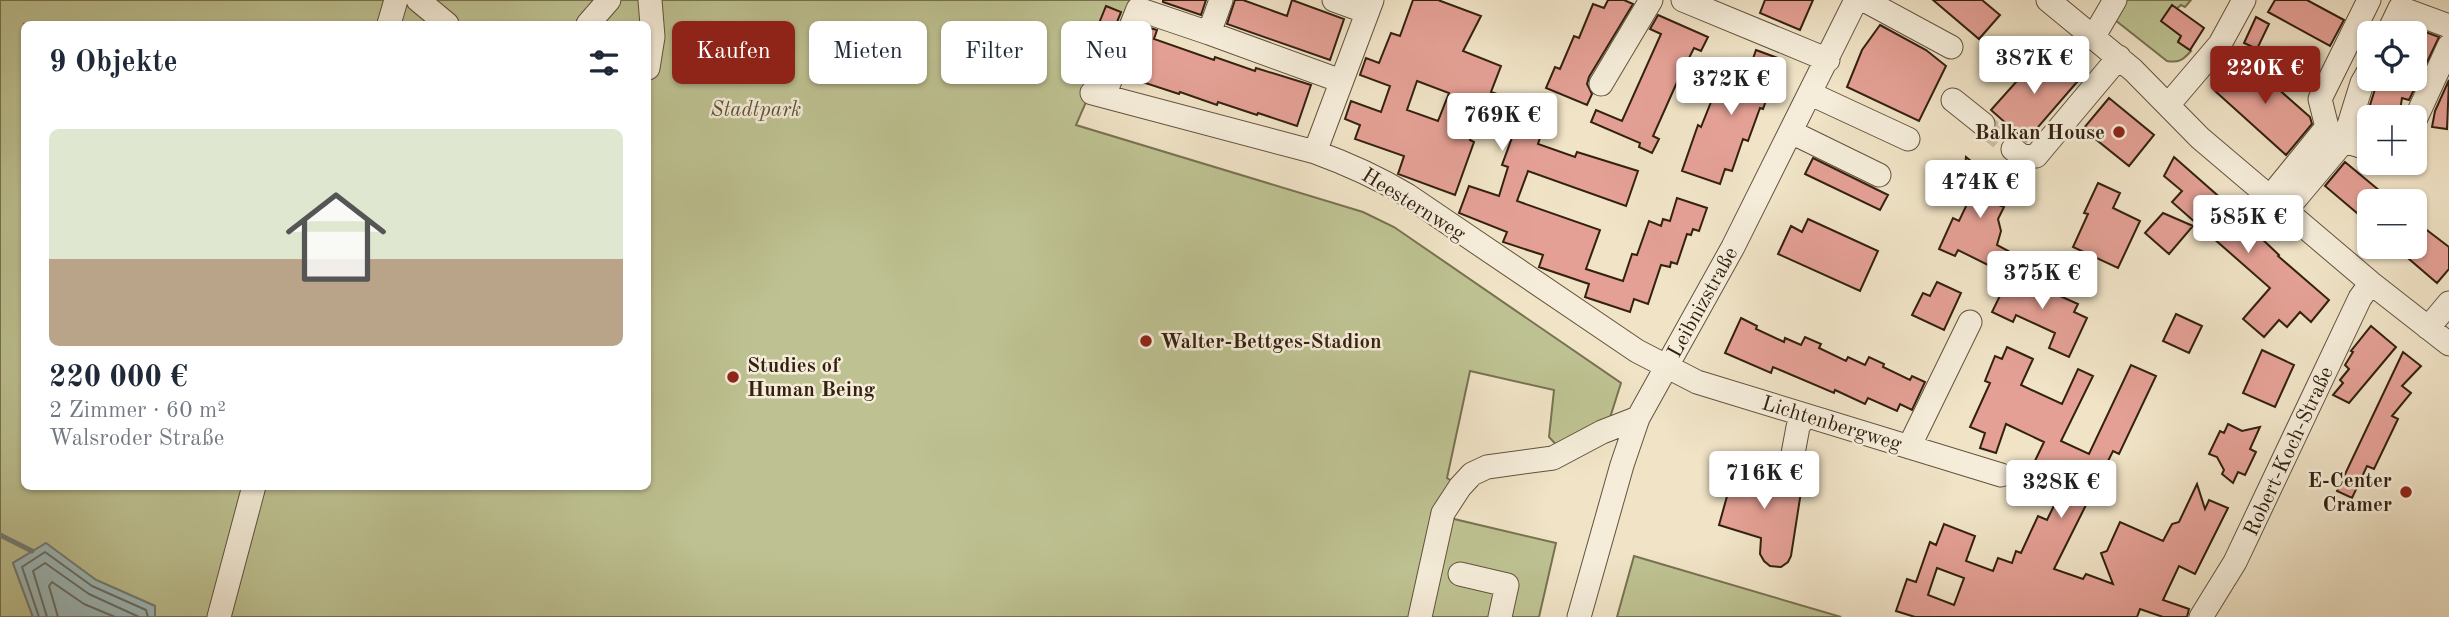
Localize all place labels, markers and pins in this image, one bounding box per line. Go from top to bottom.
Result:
pin: 387K € [1977,36,2091,96]
pin: 220K € [2208,46,2322,106]
pin: 372K € [1674,58,1788,117]
pin: 769K € [1445,94,1559,153]
place label: Balkan House [1975,123,2105,144]
marker: Balkan House [2111,124,2127,140]
pin: 474K € [1923,160,2037,220]
pin: 585K € [2191,196,2305,255]
pin: 375K € [1985,252,2099,311]
place label: Walter-Bettges-Stadion [1160,332,1382,353]
marker: Walter-Bettges-Stadion [1138,333,1154,349]
place label: Studies of Human Being [747,356,876,401]
marker: Studies of Human Being [725,369,741,385]
pin: 716K € [1707,452,1821,511]
pin: 328K € [2004,461,2118,520]
place label: E-Center Cramer [2308,471,2392,516]
marker: E-Center Cramer [2398,484,2414,500]

